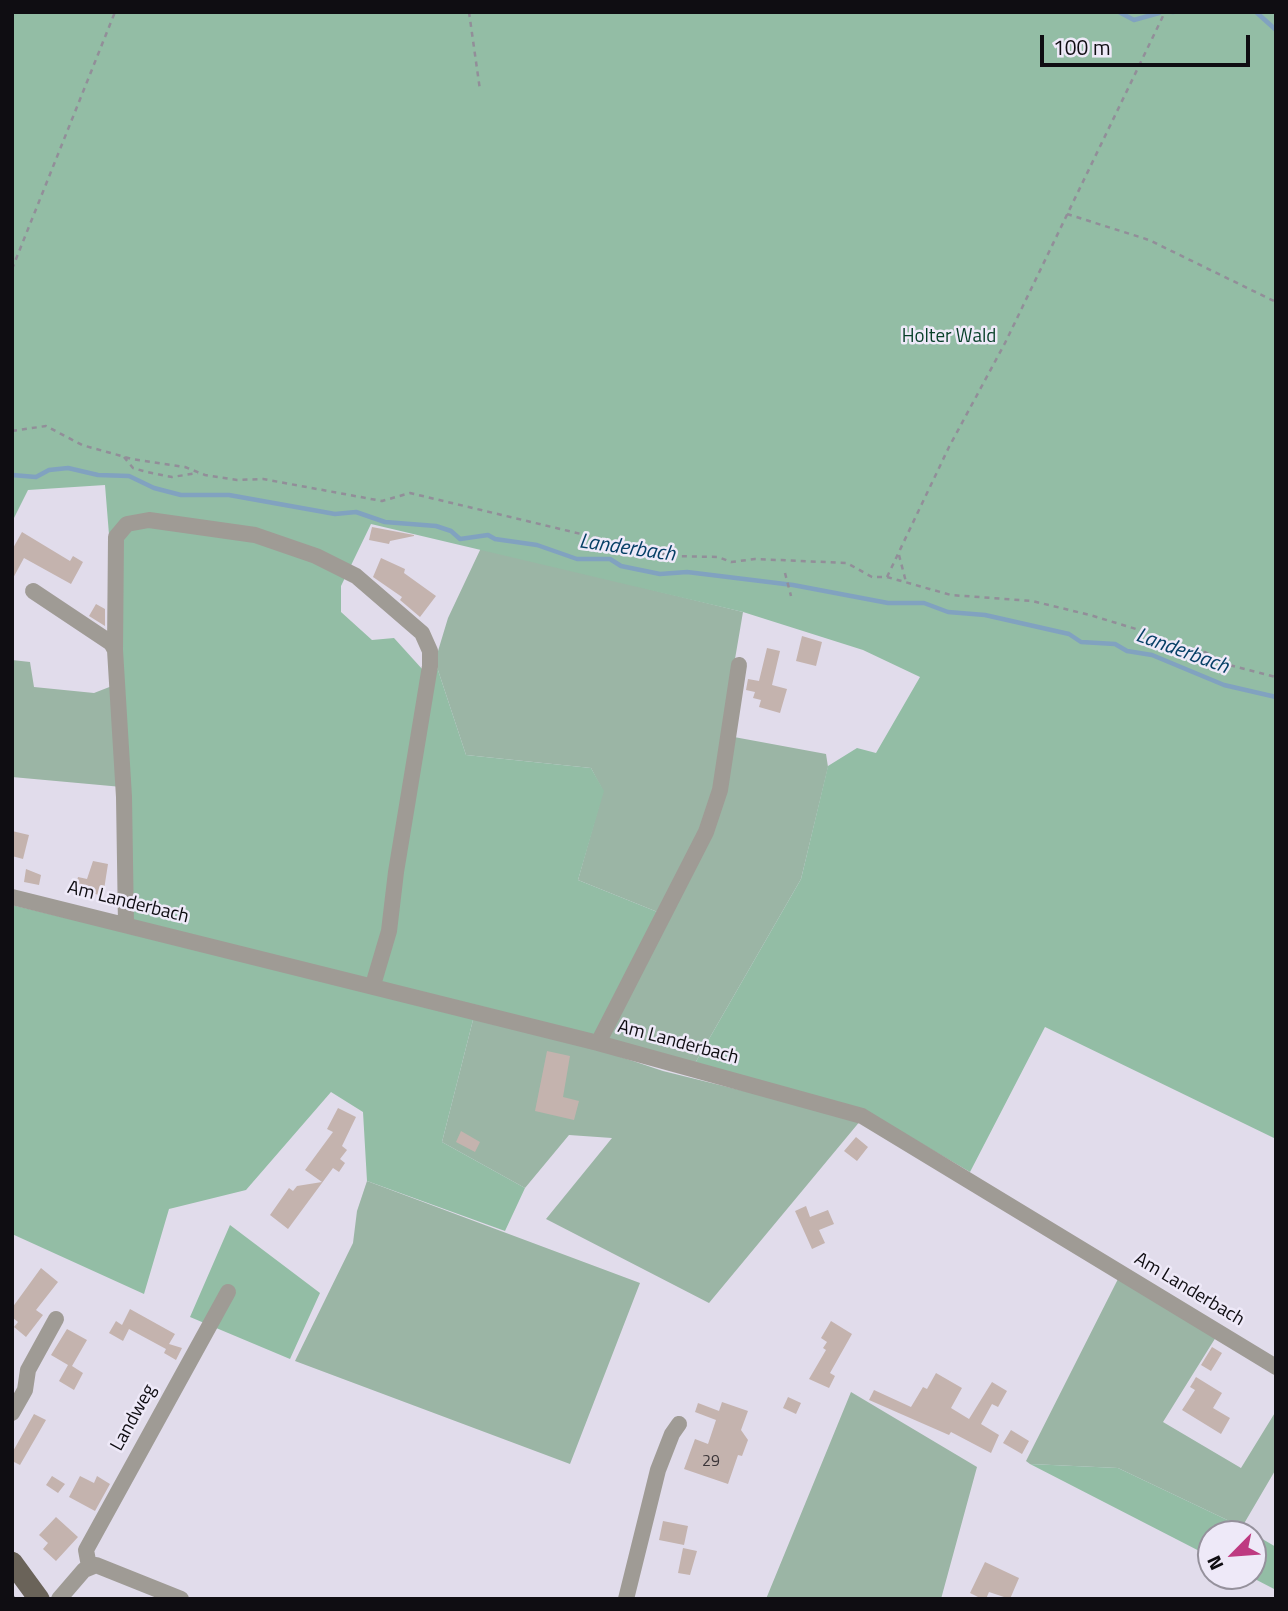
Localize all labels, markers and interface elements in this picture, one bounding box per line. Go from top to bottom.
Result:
scale bar [1043,21,1253,65]
text: 100 m [1053,31,1110,63]
park label: Holter Wald [902,326,996,348]
water label: Landerbach [577,530,677,568]
water label: Landerbach [1132,624,1232,680]
street label: Am Landerbach [65,877,191,929]
street label: Am Landerbach [615,1016,741,1070]
street label: Am Landerbach [1130,1248,1248,1332]
street label: Landweg [106,1381,162,1455]
house number: 29 [702,1452,720,1472]
north arrow [1197,1520,1267,1590]
text: N [1198,1551,1230,1575]

